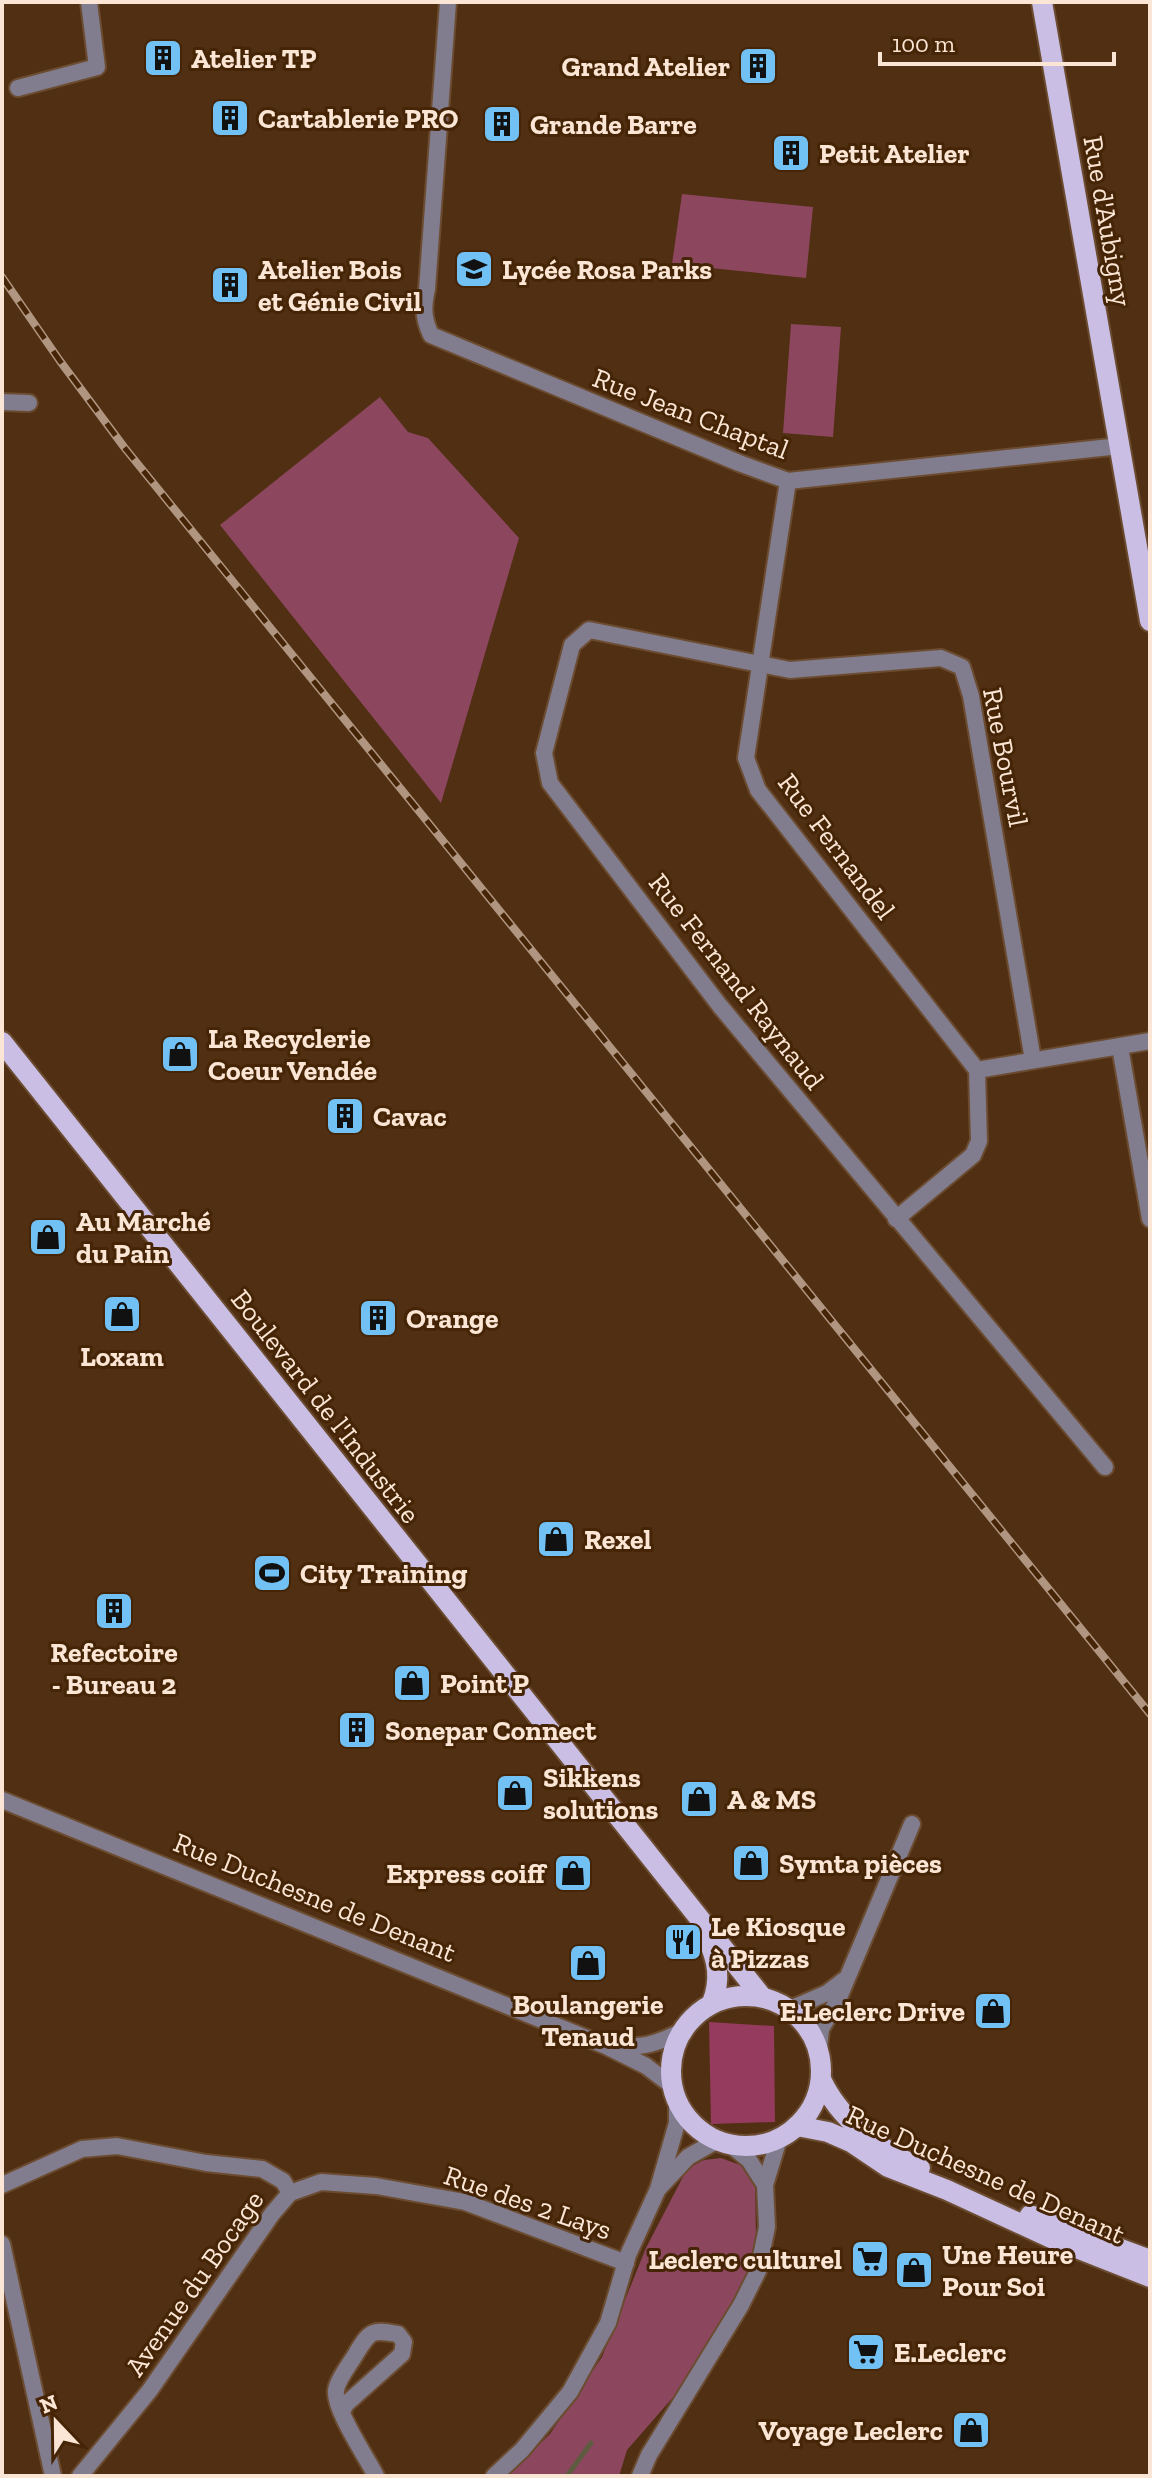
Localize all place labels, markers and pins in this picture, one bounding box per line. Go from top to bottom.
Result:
building icon: Atelier TP [142,37,184,79]
place label: Atelier TP [191,42,317,75]
building icon: Grand Atelier [737,45,779,87]
place label: Grand Atelier [562,50,730,83]
building icon: Cartablerie PRO [209,97,251,139]
place label: Cartablerie PRO [258,102,459,135]
building icon: Grande Barre [481,103,523,145]
place label: Grande Barre [530,108,697,141]
building icon: Petit Atelier [770,132,812,174]
place label: Petit Atelier [819,137,970,170]
school or university icon: Lycée Rosa Parks [453,248,495,290]
place label: Atelier Bois et Génie Civil [258,253,421,318]
place label: Lycée Rosa Parks [502,253,712,286]
building icon: Atelier Bois et Génie Civil [209,264,251,306]
place label: La Recyclerie Coeur Vendée [208,1022,377,1087]
shop icon: La Recyclerie Coeur Vendée [159,1033,201,1075]
building icon: Cavac [324,1095,366,1137]
place label: Cavac [373,1100,447,1133]
place label: Au Marché du Pain [76,1205,211,1270]
shop icon: Au Marché du Pain [27,1216,69,1258]
shop icon: Loxam [101,1293,143,1335]
building icon: Orange [357,1297,399,1339]
place label: Orange [406,1302,499,1335]
place label: Loxam [80,1340,164,1373]
shop icon: Rexel [535,1518,577,1560]
place label: Rexel [584,1523,652,1556]
sports icon: City Training [251,1552,293,1594]
place label: City Training [300,1557,467,1590]
building icon: Refectoire - Bureau 2 [93,1590,135,1632]
place label: Refectoire - Bureau 2 [50,1636,178,1701]
shop icon: Point P [391,1662,433,1704]
place label: Point P [440,1667,529,1700]
building icon: Sonepar Connect [336,1709,378,1751]
place label: Sonepar Connect [385,1714,597,1747]
place label: Sikkens solutions [543,1761,659,1826]
shop icon: Sikkens solutions [494,1772,536,1814]
shop icon: A & MS [678,1778,720,1820]
place label: A & MS [727,1783,816,1816]
shop icon: Symta pièces [730,1842,772,1884]
place label: Symta pièces [779,1847,942,1880]
shop icon: Express coiff [552,1852,594,1894]
place label: Express coiff [386,1857,548,1890]
place label: Le Kiosque à Pizzas [711,1910,845,1975]
restaurant icon: Le Kiosque à Pizzas [662,1921,704,1963]
shop icon: Boulangerie Tenaud [567,1942,609,1984]
place label: Boulangerie Tenaud [513,1988,663,2053]
shop icon: E.Leclerc Drive [972,1990,1014,2032]
place label: E.Leclerc Drive [780,1995,965,2028]
supermarket icon: Leclerc culturel [849,2238,891,2280]
place label: Une Heure Pour Soi [942,2238,1073,2303]
place label: Leclerc culturel [648,2243,842,2276]
shop icon: Une Heure Pour Soi [893,2249,935,2291]
supermarket icon: E.Leclerc [845,2331,887,2373]
place label: E.Leclerc [894,2336,1006,2369]
shop icon: Voyage Leclerc [950,2409,992,2451]
place label: Voyage Leclerc [759,2414,943,2447]

